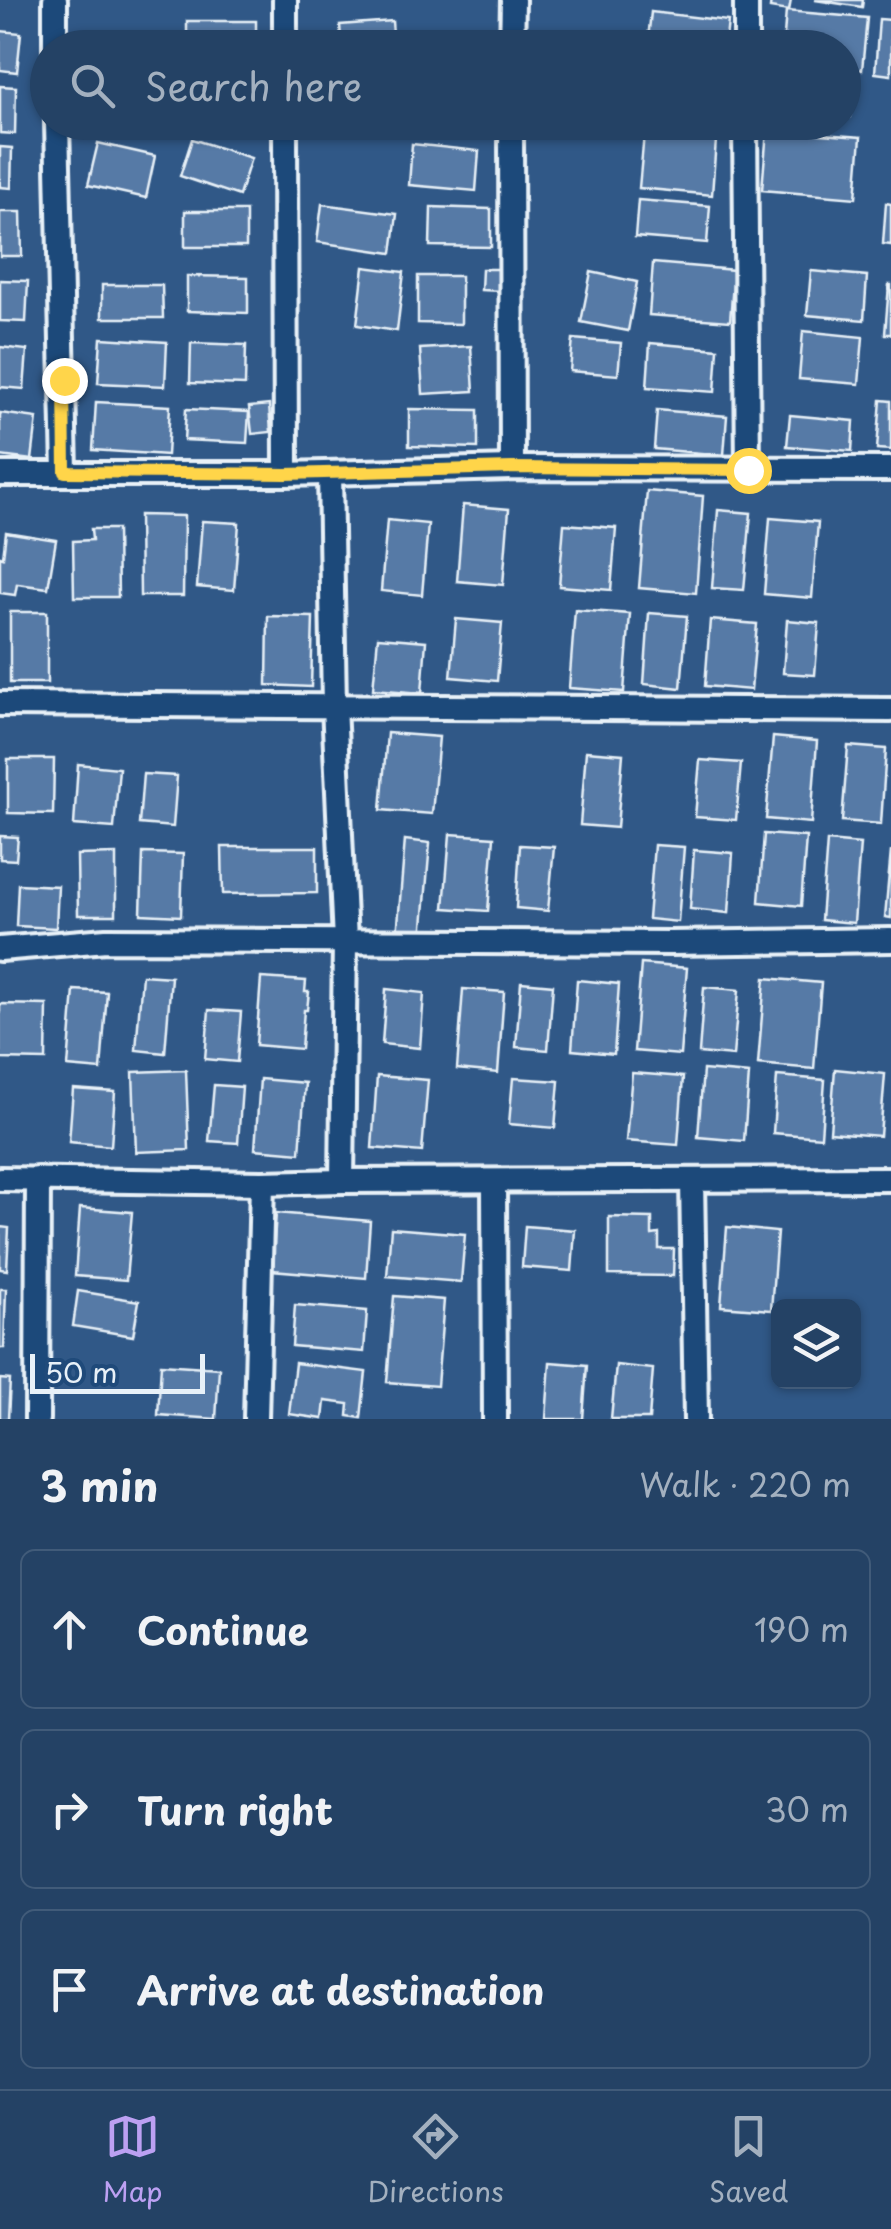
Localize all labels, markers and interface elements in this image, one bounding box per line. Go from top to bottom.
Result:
search box [30,30,861,140]
text: Search here [145,57,362,114]
icon: search [65,58,120,113]
route end [42,358,88,404]
route start [726,448,772,494]
map controls [771,1299,861,1389]
button: layers [771,1299,861,1389]
scale bar [30,1349,205,1394]
text: 50 m [45,1350,118,1393]
text: 3 min [40,1453,158,1516]
text: Walk · 220 m [639,1460,851,1508]
text: Continue [137,1601,308,1658]
icon: ahead [42,1602,97,1657]
text: 190 m [754,1605,849,1653]
text: Turn right [137,1781,333,1838]
icon: right [42,1782,97,1837]
text: 30 m [765,1785,849,1833]
text: Arrive at destination [137,1961,545,2018]
icon: arrive [42,1962,97,2017]
tab: Map [103,2109,162,2212]
tab: Directions [368,2109,504,2212]
tab: Saved [709,2109,788,2212]

